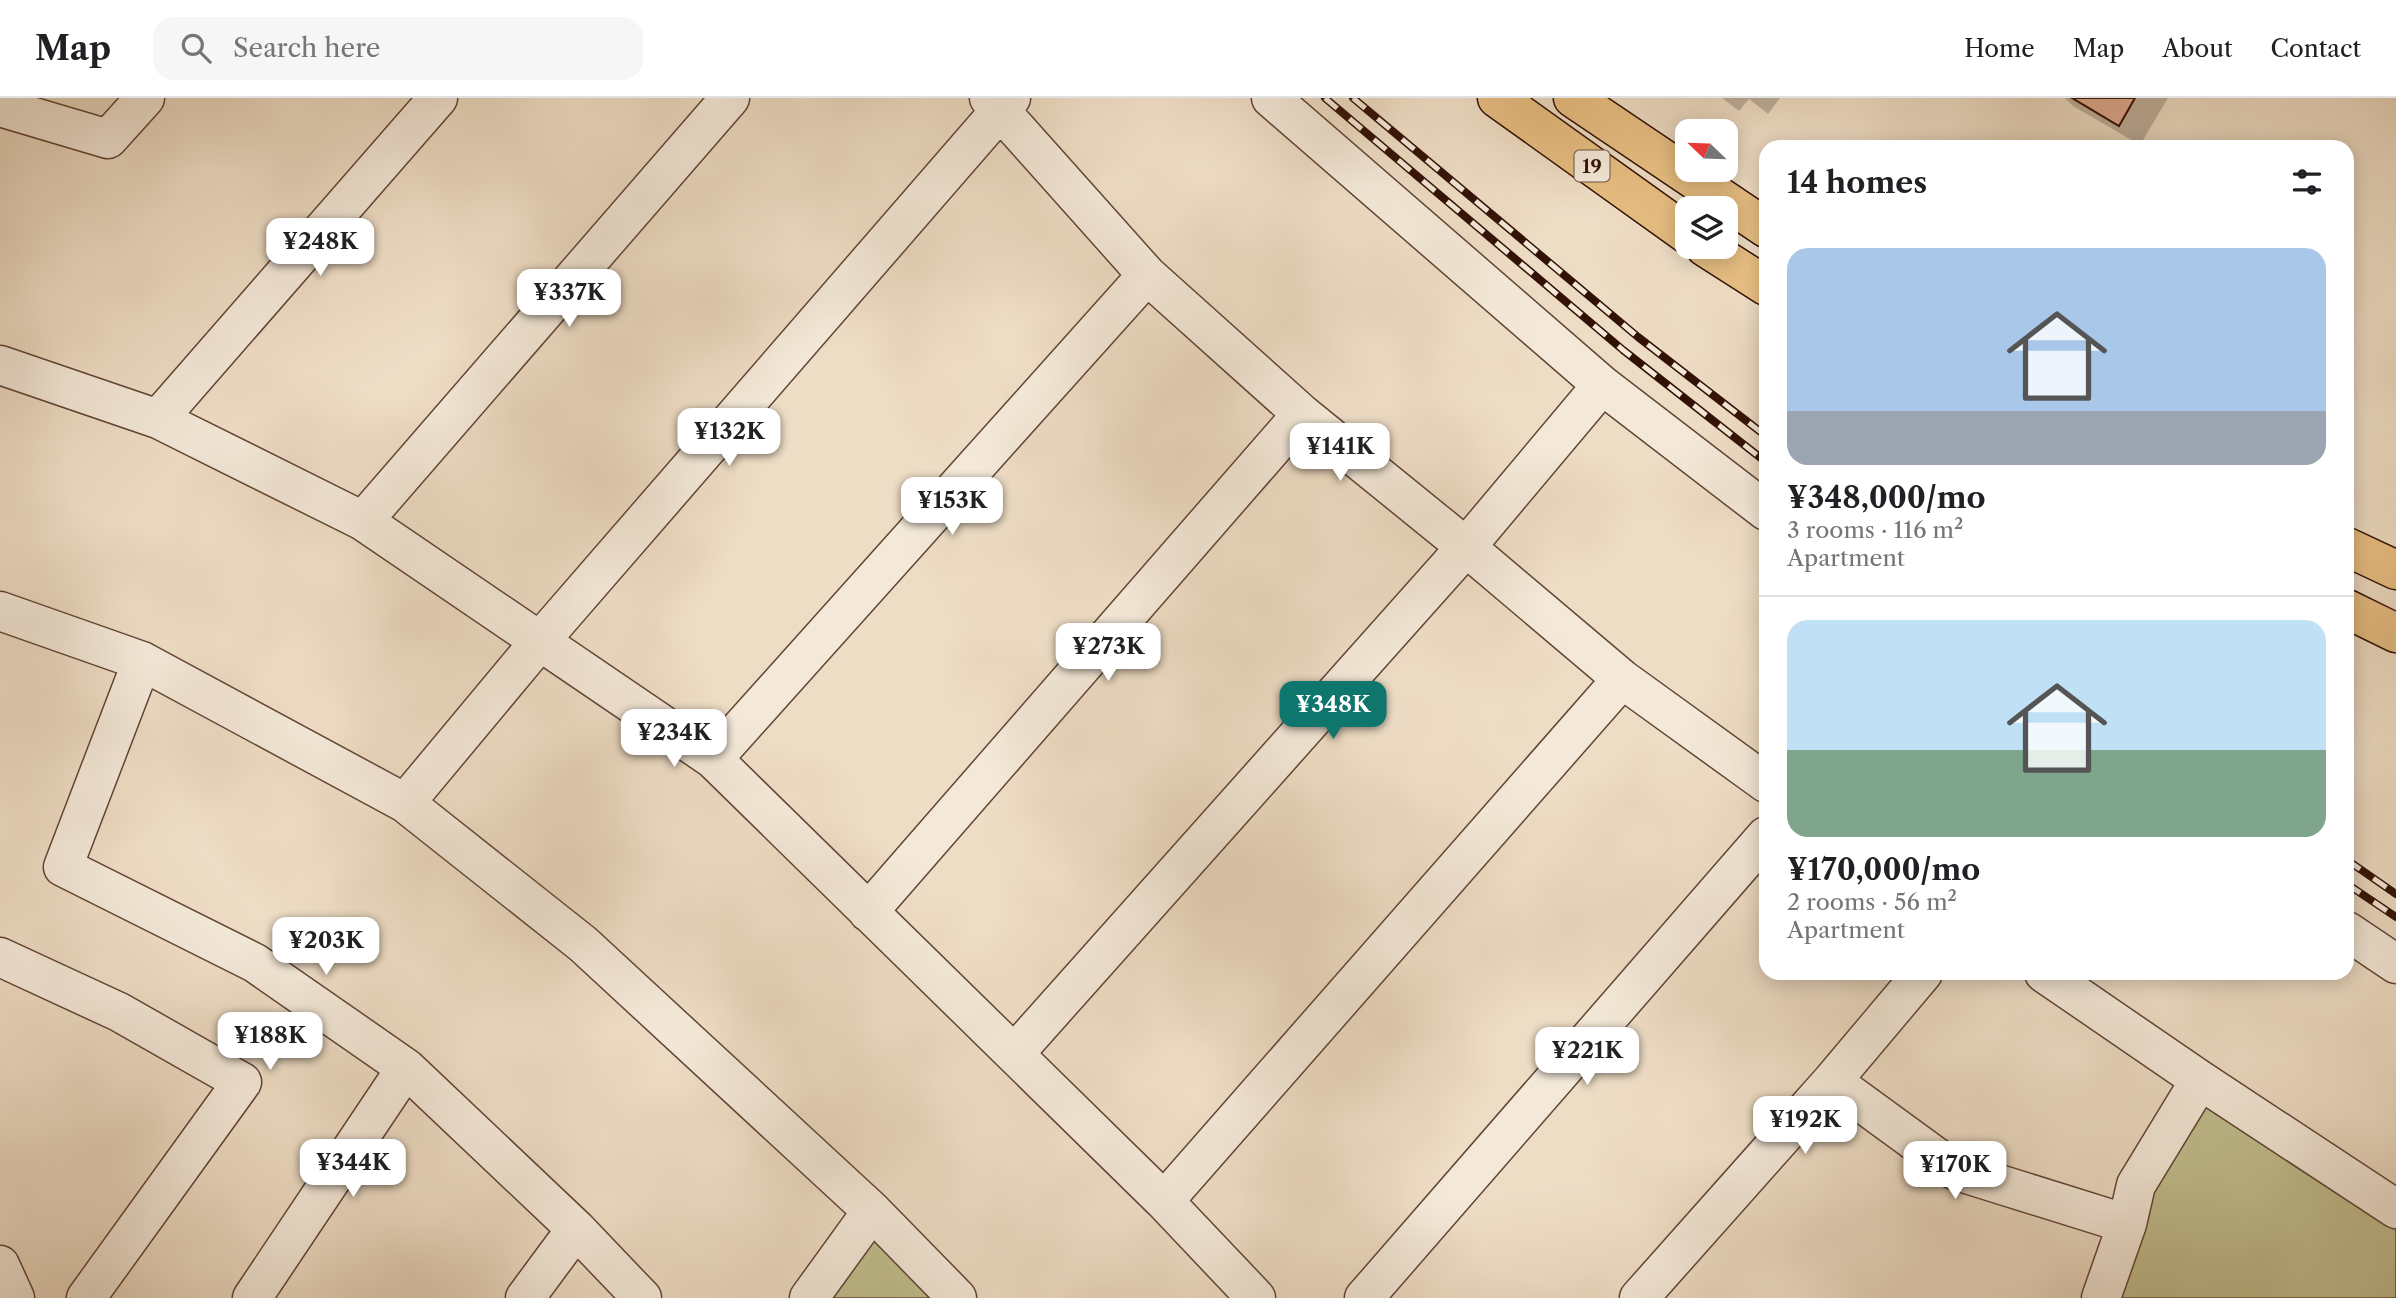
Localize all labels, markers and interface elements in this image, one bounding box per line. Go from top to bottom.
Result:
search box [153,17,643,80]
text: Map [35,28,111,69]
icon: search [177,29,215,67]
text: Search here [233,32,380,64]
text: Home [1964,34,2035,63]
text: Map [2073,34,2124,63]
text: About [2162,34,2233,63]
text: Contact [2271,34,2361,63]
north arrow [1675,119,1738,182]
map controls [1675,119,1738,259]
road number: 19 [1574,150,1610,181]
icon: filters [2288,163,2326,201]
text: 14 homes [1787,164,1927,201]
button: layers [1675,196,1738,259]
pin: ¥248K [271,218,369,278]
text: ¥248K [282,227,358,255]
pin: ¥337K [520,270,618,329]
text: ¥337K [533,278,605,306]
icon: home [1994,293,2120,419]
pin: ¥132K [680,408,778,468]
text: ¥132K [693,417,765,445]
pin: ¥141K [1291,424,1389,483]
text: ¥141K [1306,432,1374,460]
pin: ¥153K [903,478,1001,537]
text: ¥348,000/mo [1787,479,1986,516]
text: ¥153K [917,486,987,514]
text: 3 rooms · 116 m² [1787,516,1963,544]
text: Apartment [1787,544,1905,572]
pin: ¥273K [1059,624,1157,683]
text: ¥273K [1072,632,1144,660]
icon: home [1994,665,2120,791]
pin: ¥348K [1284,682,1382,741]
text: ¥348K [1296,690,1370,718]
pin: ¥234K [625,710,723,769]
text: ¥234K [637,718,711,746]
text: ¥170,000/mo [1787,851,1980,888]
text: 2 rooms · 56 m² [1787,888,1957,916]
text: Apartment [1787,916,1905,944]
pin: ¥203K [277,918,375,977]
text: ¥203K [288,926,364,954]
pin: ¥188K [221,1012,319,1072]
text: ¥188K [234,1021,306,1049]
pin: ¥221K [1538,1028,1636,1087]
text: ¥221K [1551,1036,1623,1064]
pin: ¥192K [1756,1096,1854,1156]
text: ¥192K [1769,1105,1841,1133]
pin: ¥344K [304,1140,402,1199]
pin: ¥170K [1906,1142,2004,1201]
text: ¥344K [316,1148,390,1176]
text: ¥170K [1919,1150,1991,1178]

